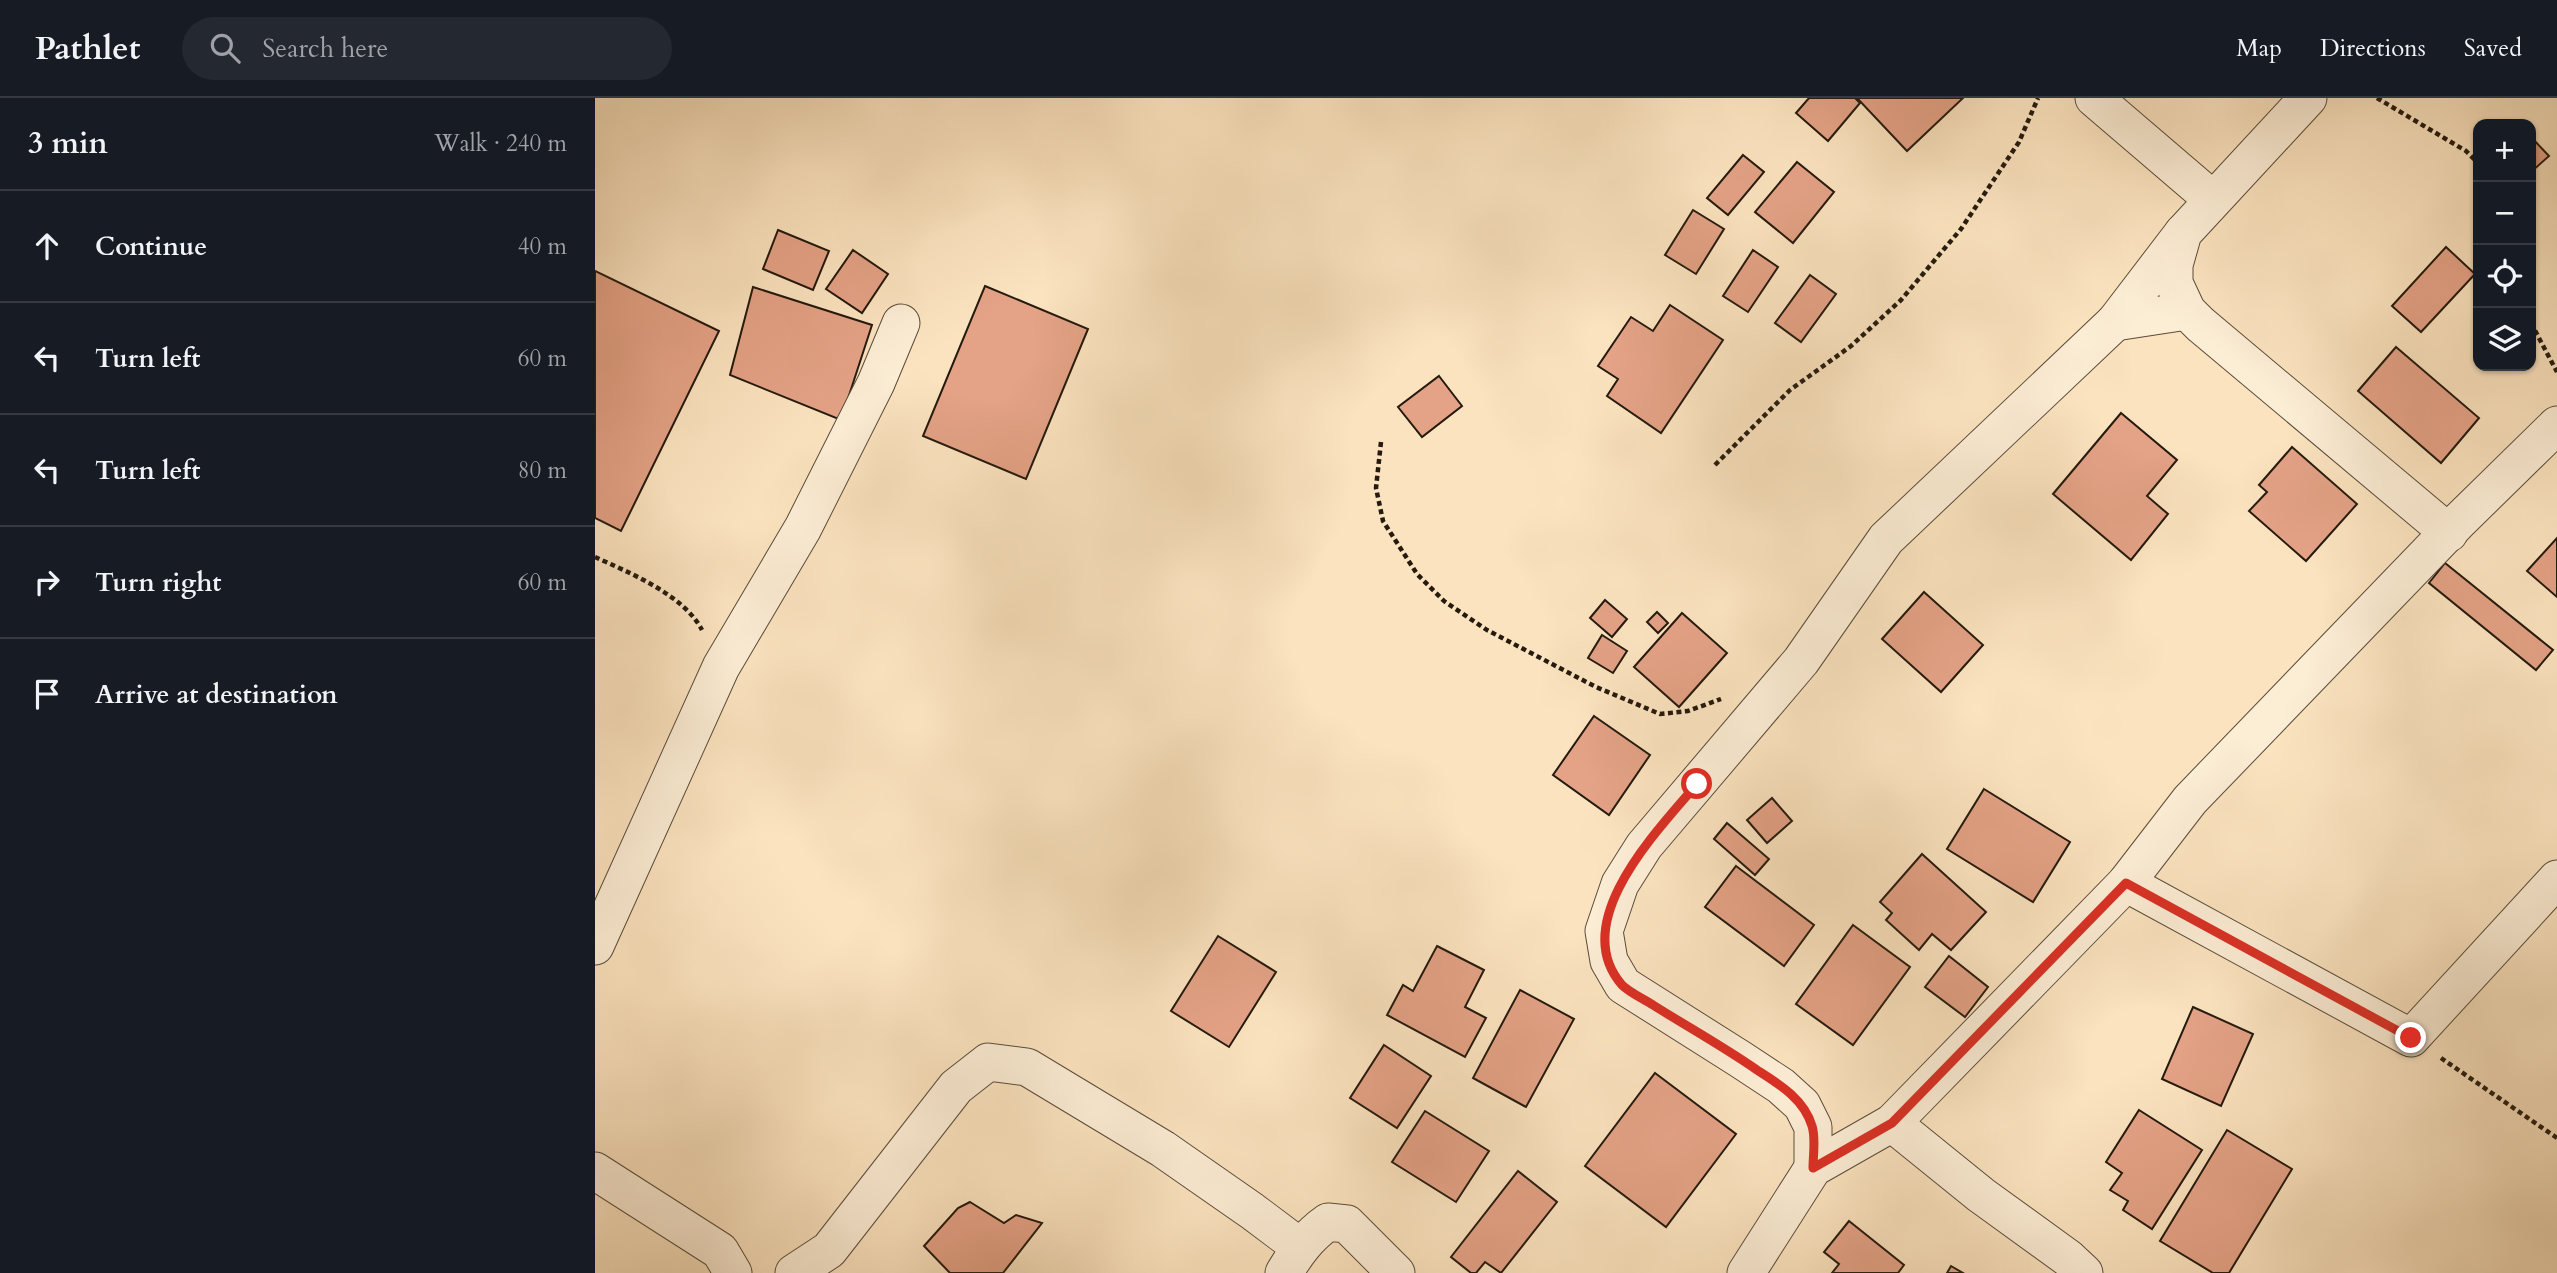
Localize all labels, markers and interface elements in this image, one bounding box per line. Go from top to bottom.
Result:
search box [182,17,672,80]
text: Pathlet [35,26,140,71]
icon: search [206,29,244,67]
text: Search here [262,31,388,66]
text: Map [2236,32,2282,65]
text: Directions [2320,32,2426,65]
text: Saved [2464,32,2522,65]
map controls [2473,119,2536,371]
button: + [2473,119,2536,182]
text: 3 min [28,123,108,164]
text: Walk · 240 m [434,128,567,159]
button: − [2473,182,2536,245]
icon: ahead [28,227,66,265]
text: Continue [95,229,207,264]
text: 40 m [518,231,567,262]
button: locate [2473,245,2536,308]
button: layers [2473,308,2536,371]
icon: left [28,339,66,377]
text: Turn left [95,341,200,376]
text: 60 m [518,343,567,374]
icon: left [28,451,66,489]
text: Turn left [95,453,200,488]
text: 80 m [518,455,567,486]
icon: right [28,563,66,601]
text: Turn right [95,565,222,600]
text: 60 m [518,567,567,598]
icon: arrive [28,675,66,713]
text: Arrive at destination [95,677,338,712]
route start [1681,768,1712,799]
route end [2395,1022,2426,1053]

